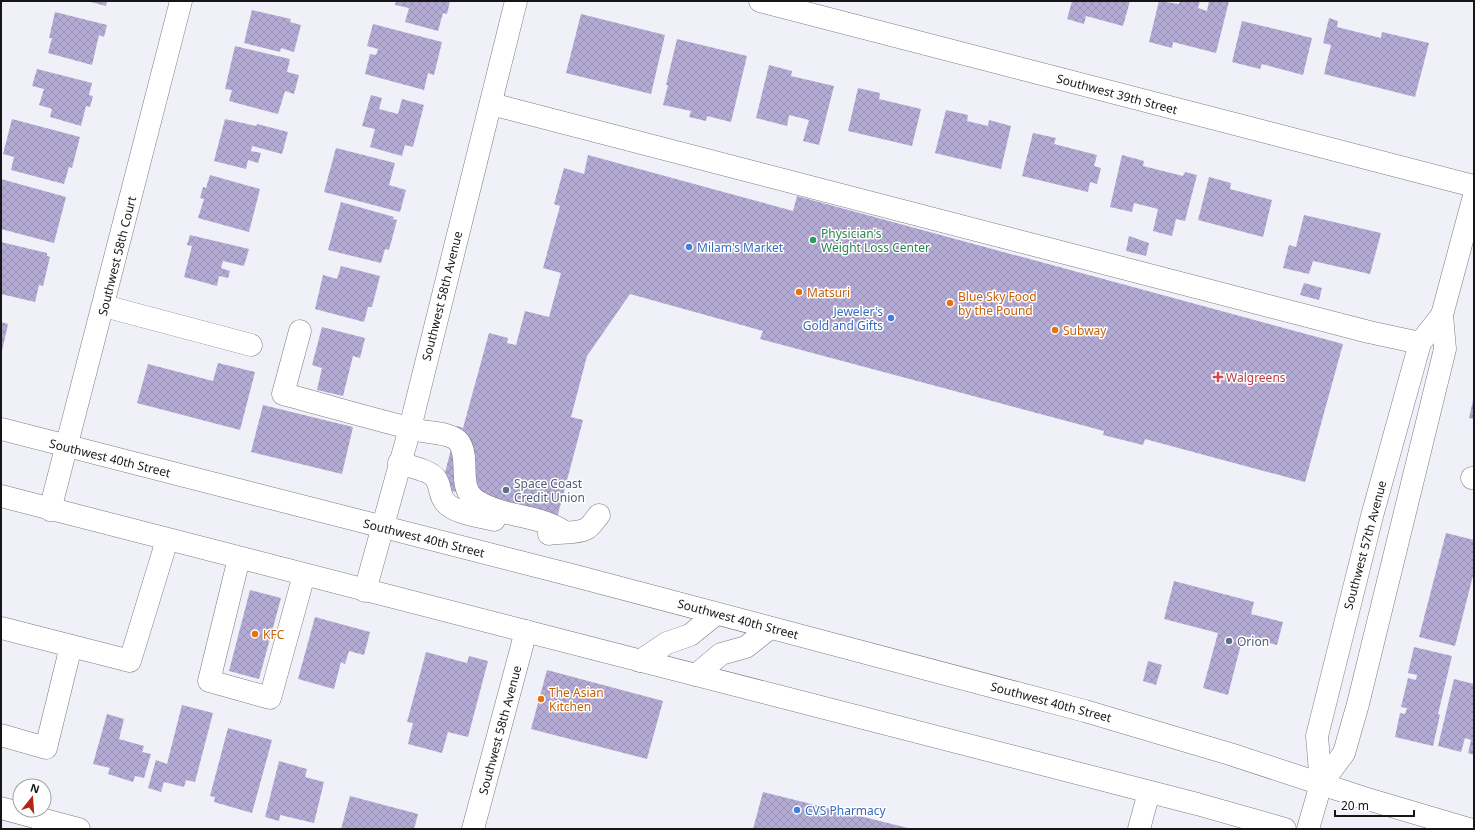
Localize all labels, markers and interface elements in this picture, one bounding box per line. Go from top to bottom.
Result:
street label: Southwest 39th Street [1055,70,1180,118]
street label: Southwest 58th Court [94,194,140,318]
place label: Physician's Weight Loss Center [821,225,930,256]
street label: Southwest 58th Avenue [418,229,466,363]
marker: Physician's Weight Loss Center [808,235,818,245]
place label: Milam's Market [697,239,784,256]
marker: Milam's Market [684,242,694,252]
place label: Matsuri [807,284,850,301]
marker: Matsuri [794,287,804,297]
place label: Blue Sky Food by the Pound [958,288,1037,319]
marker: Blue Sky Food by the Pound [945,298,955,308]
place label: Jeweler's Gold and Gifts [803,303,883,334]
marker: Jeweler's Gold and Gifts [886,313,896,323]
place label: Subway [1063,322,1107,339]
marker: Subway [1050,325,1060,335]
place label: Walgreens [1226,369,1286,386]
marker: Walgreens [1213,372,1223,382]
street label: Southwest 40th Street [48,435,173,481]
place label: Space Coast Credit Union [514,475,585,506]
street label: Southwest 57th Avenue [1340,478,1390,612]
marker: Space Coast Credit Union [501,485,511,495]
street label: Southwest 40th Street [362,515,487,561]
street label: Southwest 40th Street [676,595,801,643]
place label: KFC [263,626,285,643]
marker: KFC [250,629,260,639]
place label: Orion [1237,633,1269,650]
marker: Orion [1224,636,1234,646]
street label: Southwest 58th Avenue [475,663,525,797]
street label: Southwest 40th Street [989,678,1114,726]
place label: The Asian Kitchen [549,684,604,715]
marker: The Asian Kitchen [536,694,546,704]
north arrow [12,778,52,818]
text: N [29,779,42,796]
scale bar [1335,792,1414,818]
text: 20 m [1341,797,1369,814]
place label: CVS Pharmacy [805,802,887,819]
marker: CVS Pharmacy [792,805,802,815]

